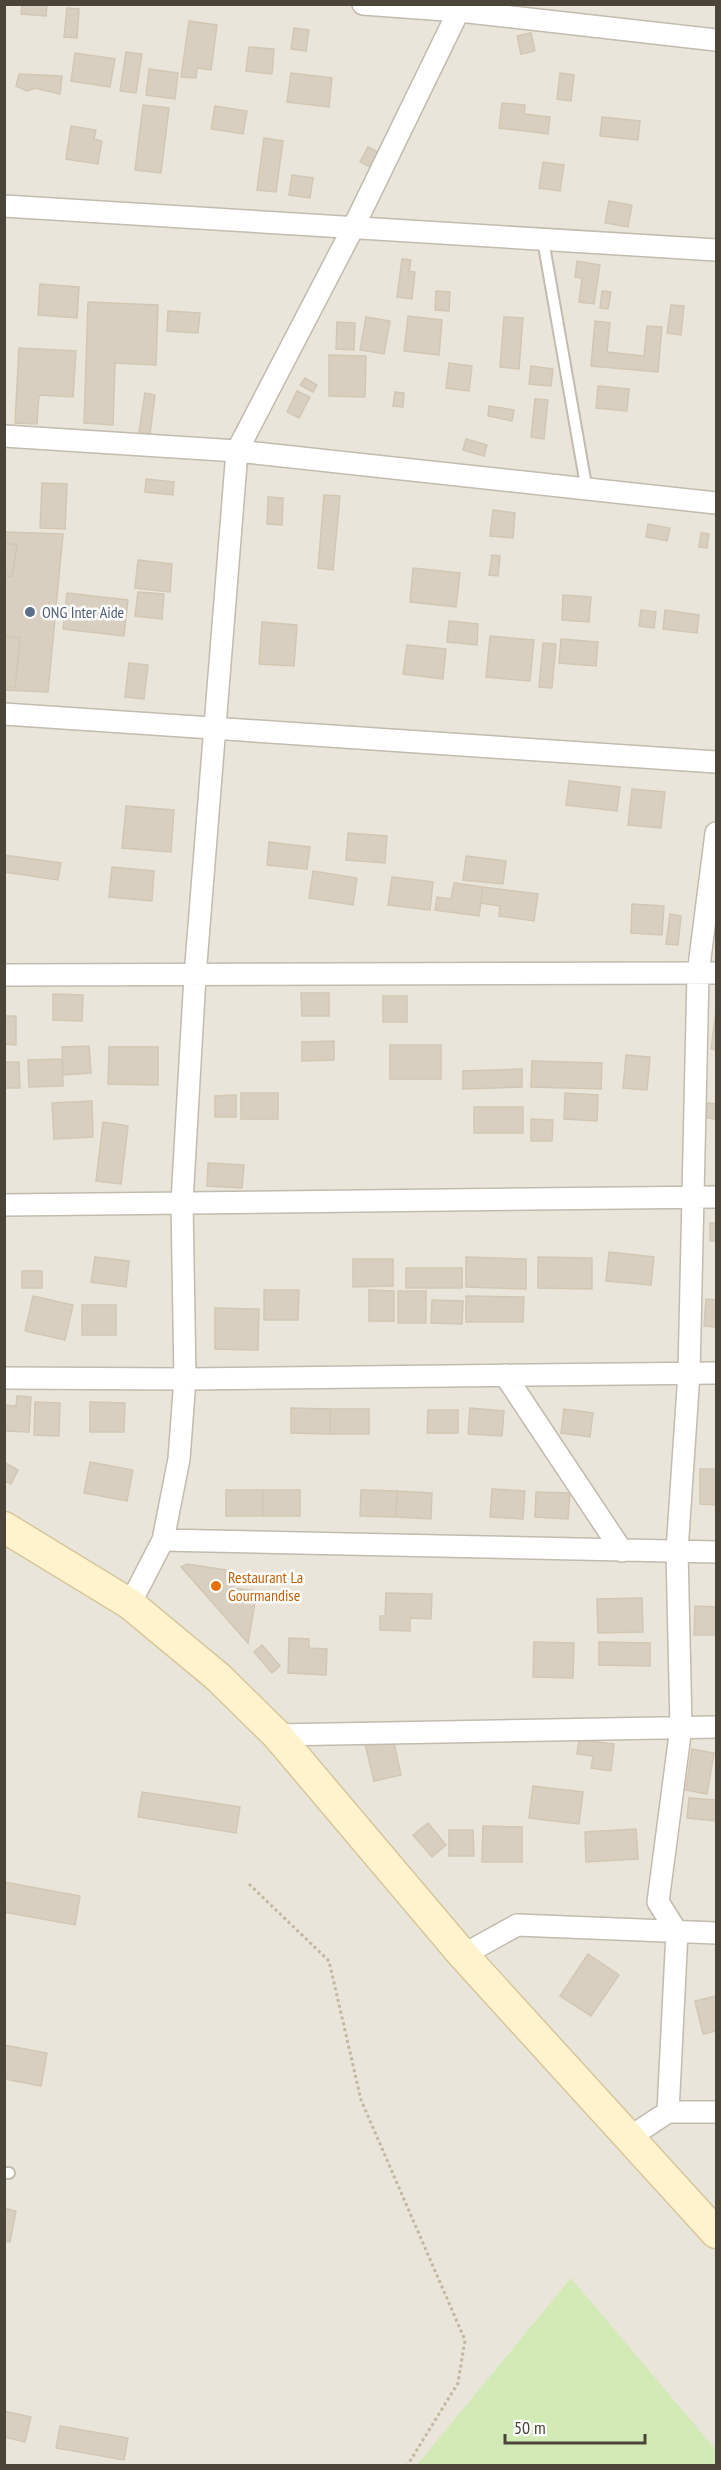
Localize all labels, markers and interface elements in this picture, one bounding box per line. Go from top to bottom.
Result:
place label: ONG Inter Aide [42,602,124,622]
marker: ONG Inter Aide [23,605,37,619]
place label: Restaurant La Gourmandise [228,1567,303,1605]
marker: Restaurant La Gourmandise [209,1579,223,1593]
scale bar [505,2407,644,2445]
text: 50 m [514,2416,546,2439]

